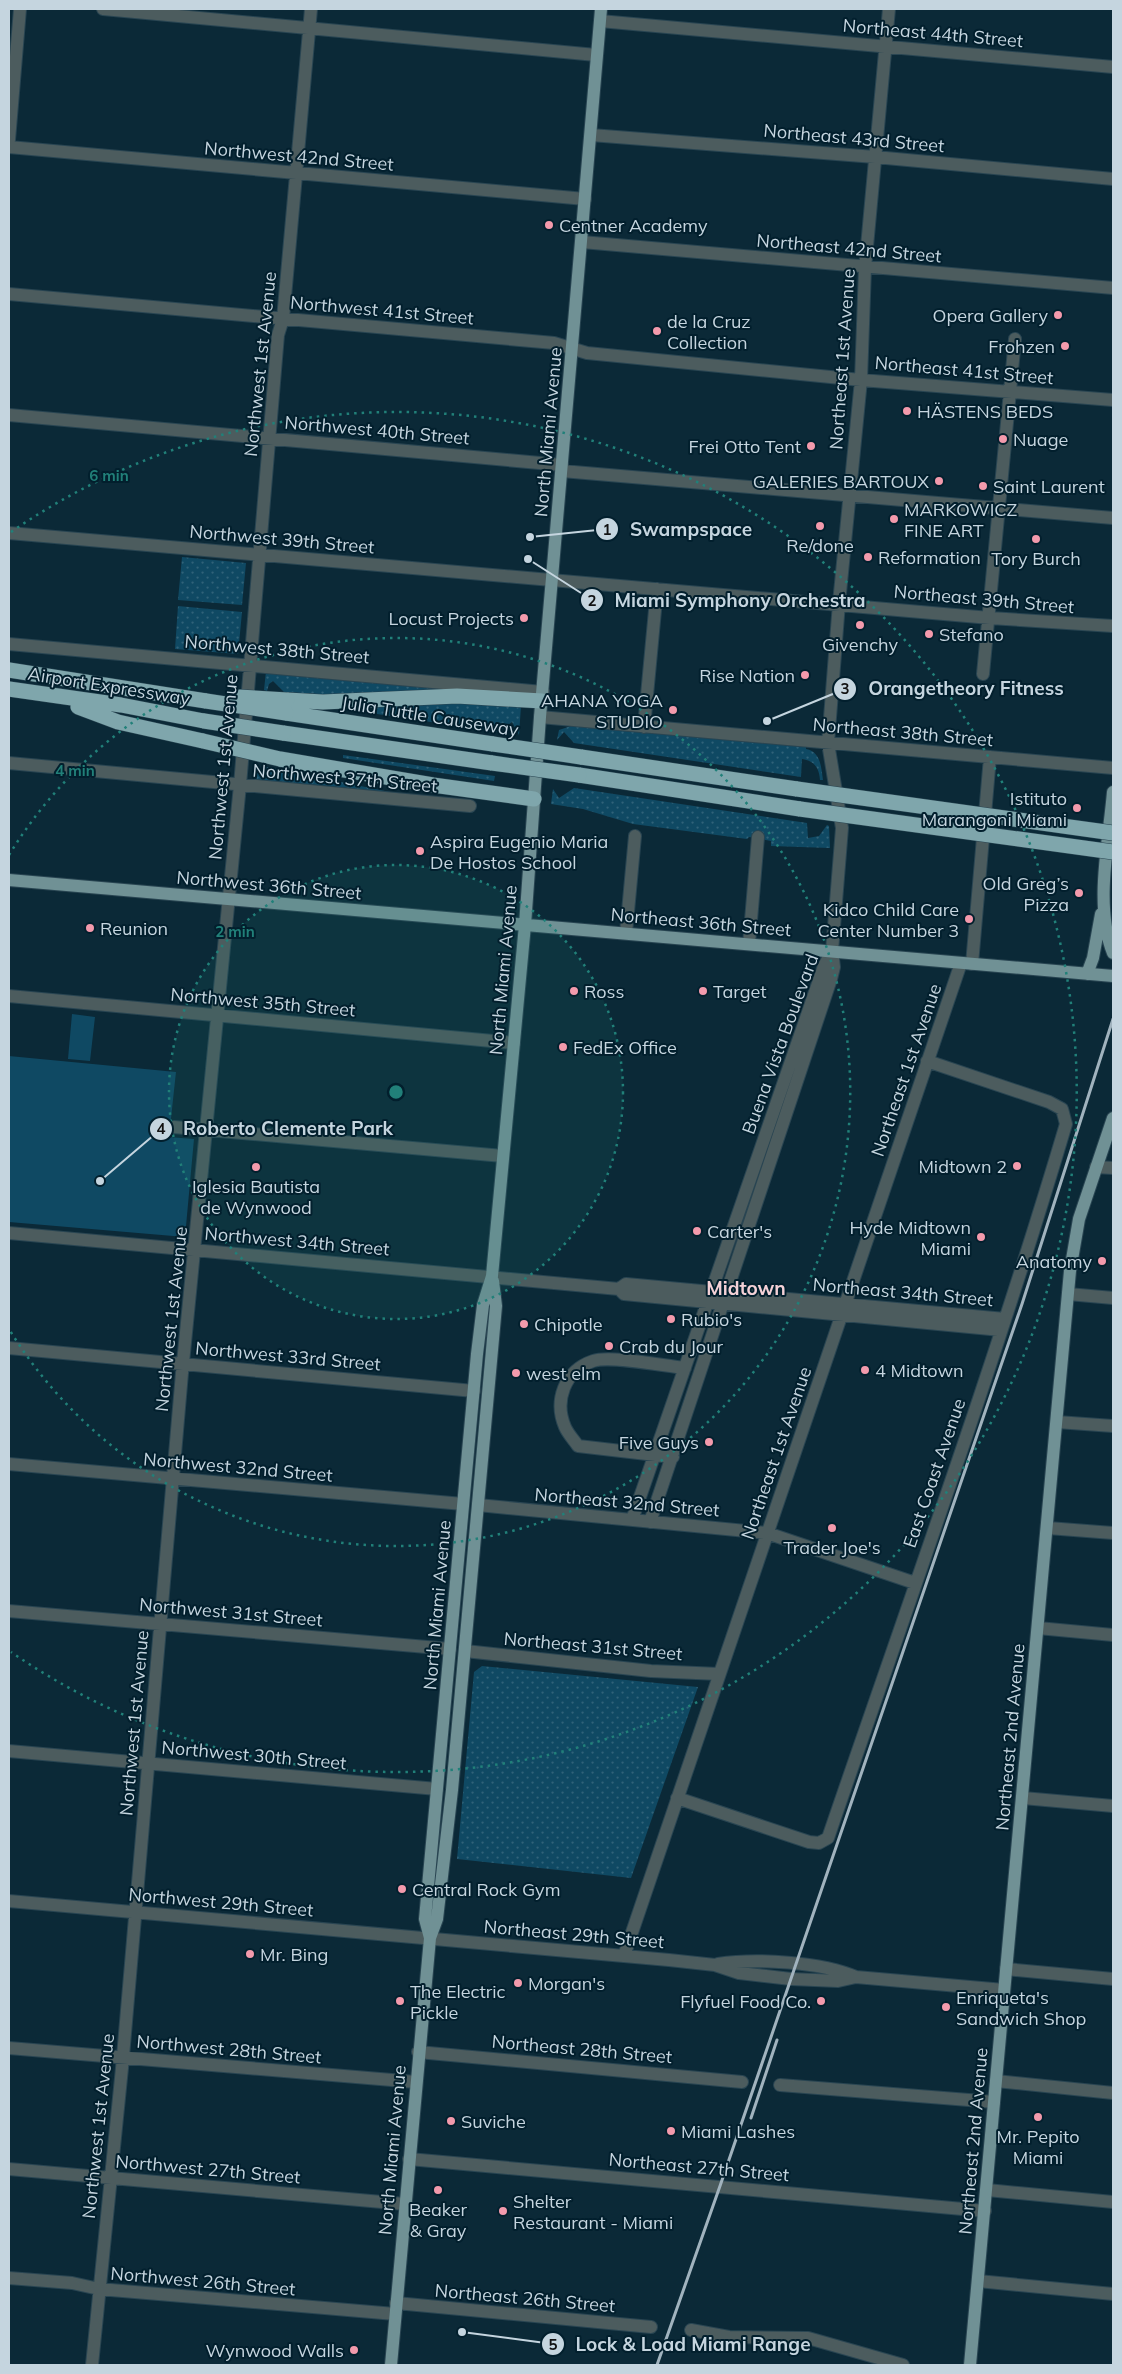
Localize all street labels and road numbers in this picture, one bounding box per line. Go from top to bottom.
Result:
street label: Northeast 44th Street [842,14,1024,52]
street label: Northeast 43rd Street [763,119,945,157]
street label: Northwest 42nd Street [203,136,395,176]
street label: Northeast 42nd Street [756,228,942,268]
street label: Northeast 1st Avenue [824,268,860,450]
street label: Northwest 1st Avenue [239,270,281,458]
street label: Northwest 41st Street [289,291,475,329]
street label: North Miami Avenue [529,346,567,518]
street label: Northeast 41st Street [874,351,1054,389]
street label: Northwest 40th Street [284,410,470,450]
street label: Northwest 39th Street [189,519,375,559]
street label: Northeast 39th Street [893,580,1075,618]
street label: Northwest 38th Street [184,629,370,669]
street label: Airport Expressway [26,662,192,710]
street label: Northwest 1st Avenue [203,673,243,861]
street label: Julia Tuttle Causeway [340,691,521,741]
street label: Northeast 38th Street [812,713,994,751]
street label: Northwest 37th Street [252,758,438,798]
street label: Northwest 36th Street [176,865,362,905]
street label: North Miami Avenue [484,884,522,1056]
street label: Northeast 36th Street [610,903,792,941]
street label: Buena Vista Boulevard [737,951,823,1137]
street label: Northeast 1st Avenue [866,981,946,1159]
street label: Northwest 35th Street [170,982,356,1022]
street label: Northwest 34th Street [204,1221,390,1261]
street label: Northwest 1st Avenue [150,1225,192,1413]
street label: Northeast 34th Street [812,1273,994,1311]
street label: Northwest 33rd Street [194,1336,382,1376]
street label: Northeast 1st Avenue [736,1364,816,1542]
street label: East Coast Avenue [898,1395,970,1551]
street label: Northwest 32nd Street [142,1447,334,1487]
street label: Northeast 32nd Street [534,1482,720,1522]
street label: North Miami Avenue [418,1519,456,1691]
street label: Northwest 31st Street [138,1593,324,1631]
street label: Northeast 31st Street [503,1627,683,1665]
street label: Northwest 1st Avenue [114,1629,154,1817]
street label: Northeast 2nd Avenue [990,1643,1030,1831]
street label: Northwest 30th Street [161,1735,347,1775]
street label: Northwest 29th Street [128,1882,314,1922]
street label: Northeast 29th Street [483,1915,665,1953]
street label: Northwest 28th Street [136,2029,322,2069]
street label: Northeast 28th Street [491,2030,673,2068]
street label: Northwest 1st Avenue [77,2032,119,2220]
street label: Northeast 2nd Avenue [953,2047,993,2235]
street label: North Miami Avenue [373,2064,411,2236]
street label: Northeast 27th Street [608,2148,790,2186]
street label: Northwest 27th Street [115,2149,301,2189]
street label: Northwest 26th Street [110,2261,296,2301]
street label: Northeast 26th Street [434,2279,616,2317]

